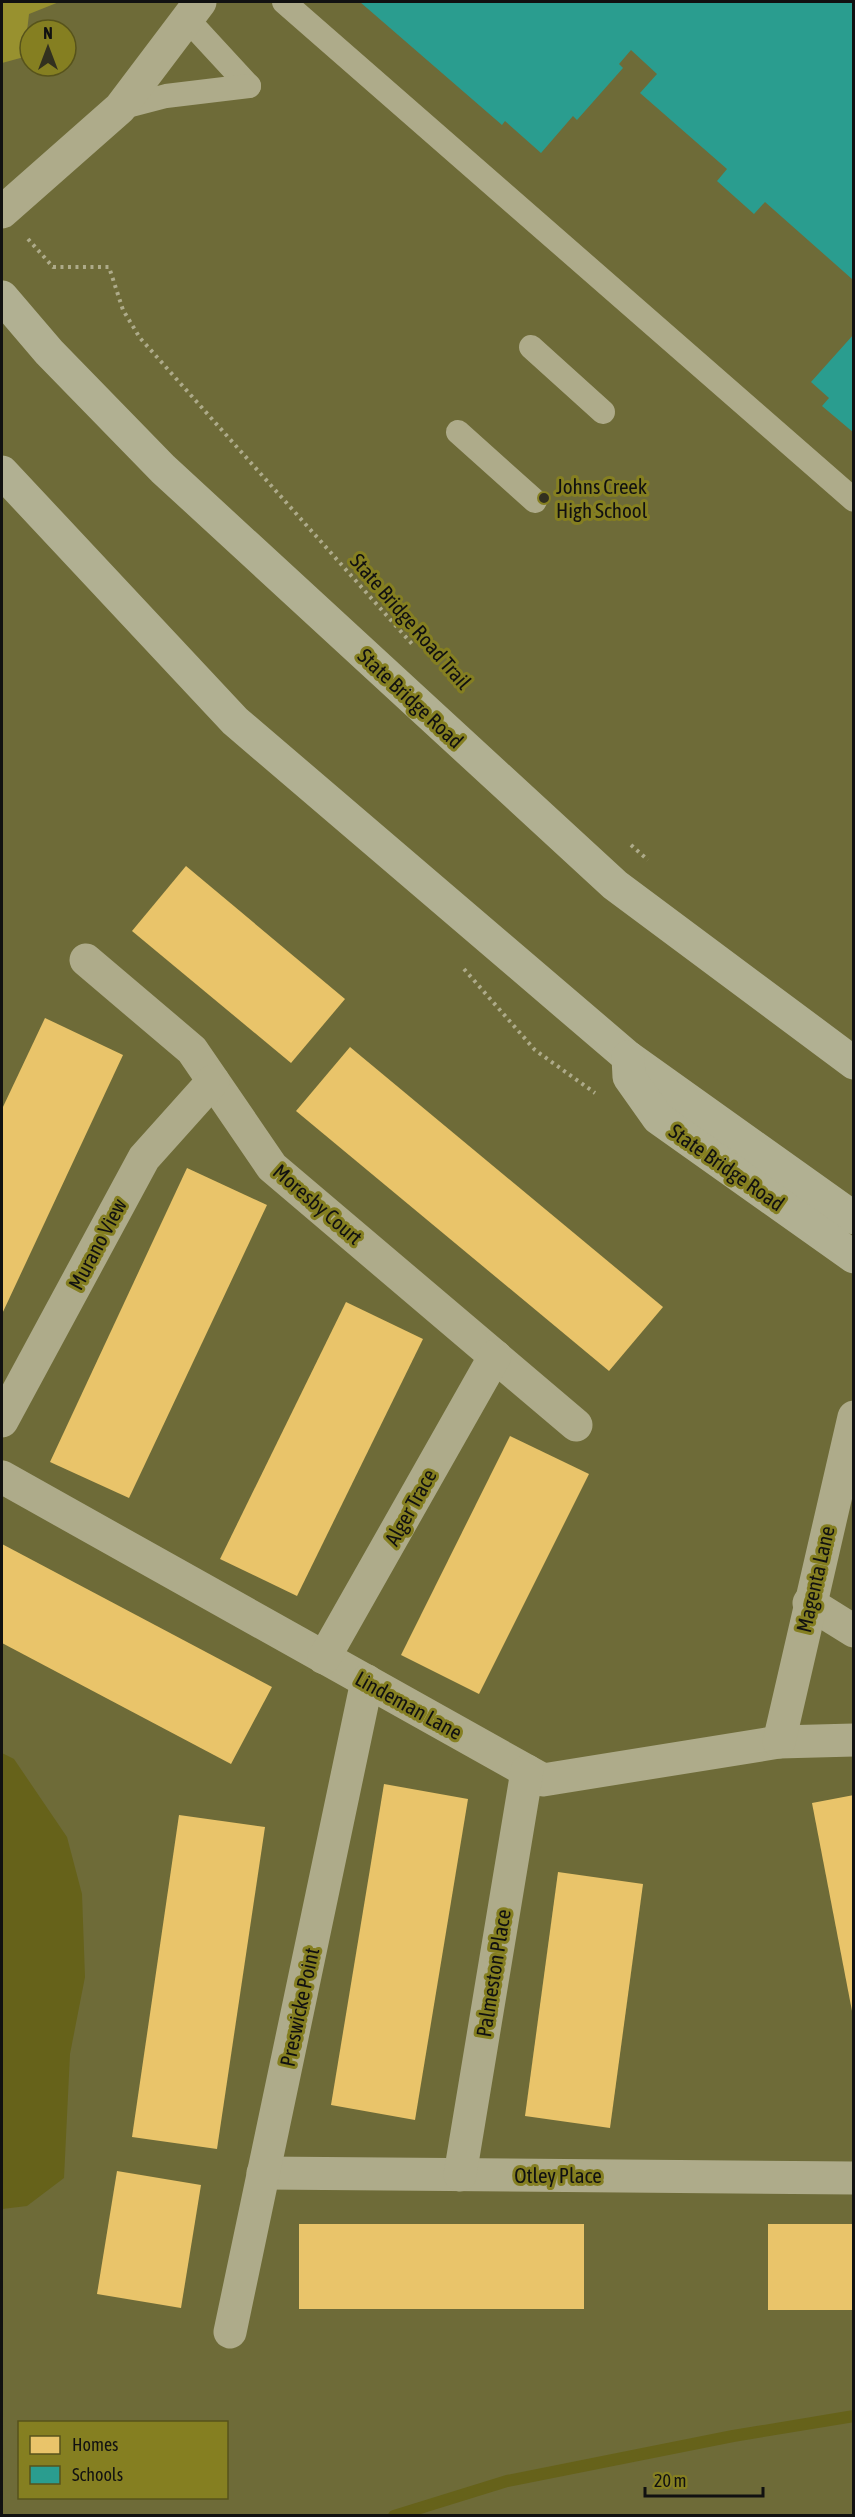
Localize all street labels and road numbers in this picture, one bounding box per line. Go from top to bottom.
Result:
street label: State Bridge Road Trail [346,548,477,694]
street label: State Bridge Road [353,643,469,753]
street label: State Bridge Road [665,1118,789,1216]
street label: Moresby Court [269,1159,367,1249]
street label: Murano View [63,1194,131,1294]
street label: Alger Trace [379,1465,441,1549]
street label: Magenta Lane [791,1523,839,1635]
street label: Lindeman Lane [351,1666,467,1744]
street label: Palmeston Place [471,1907,515,2039]
street label: Preswicke Point [275,1945,323,2069]
street label: Otley Place [514,2163,602,2187]

